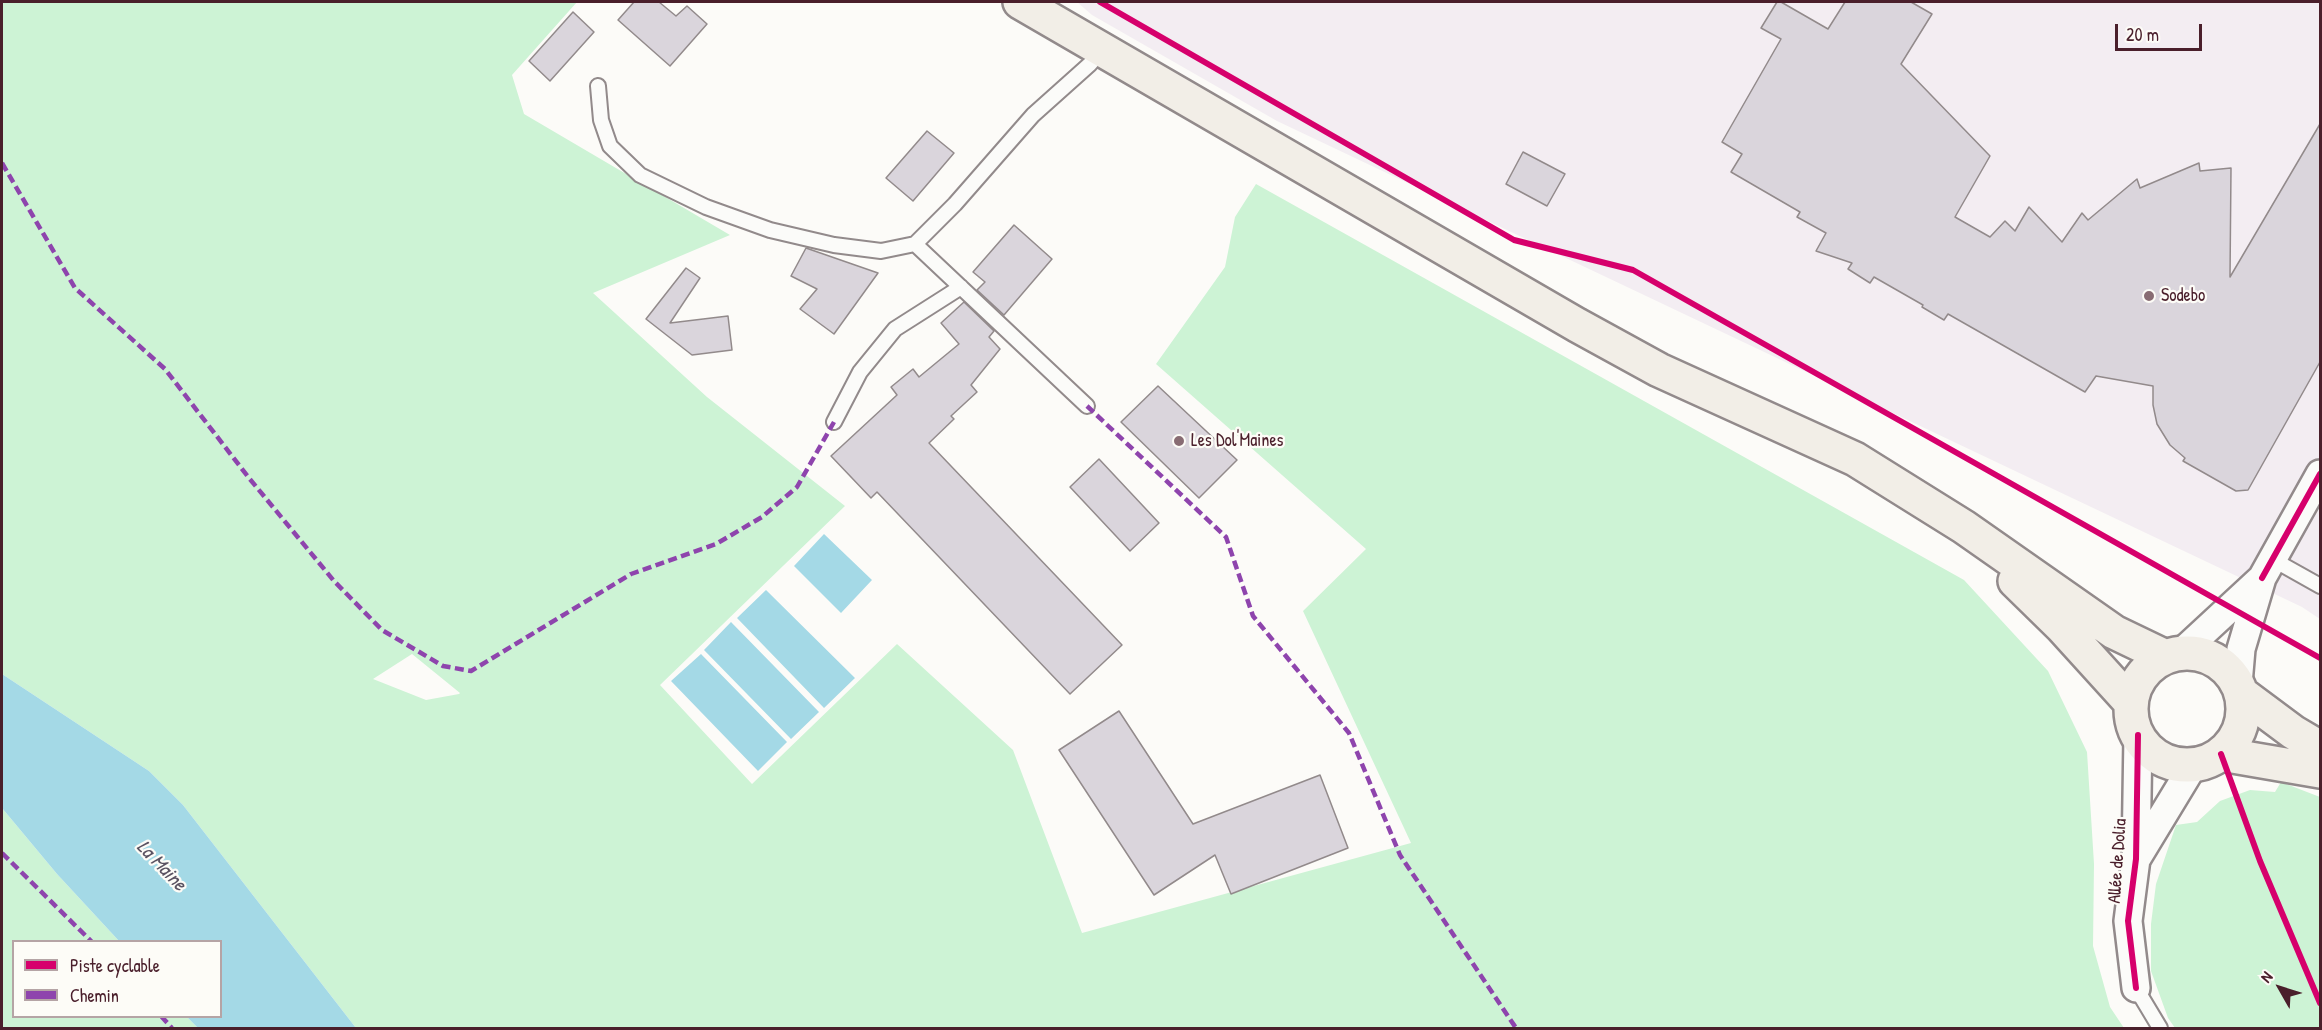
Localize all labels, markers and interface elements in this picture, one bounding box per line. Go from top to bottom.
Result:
scale bar [2118,12,2205,50]
text: 20 m [2126,22,2159,47]
place label: Sodebo [2161,285,2205,307]
marker: Sodebo [2142,289,2156,303]
place label: Les Dol'Maines [1191,430,1284,452]
marker: Les Dol'Maines [1172,434,1186,448]
street label: Allée de Dolia [2104,818,2132,904]
water label: La Maine [131,836,191,896]
legend [12,940,222,1018]
text: Piste cyclable [70,953,160,978]
north arrow [2250,958,2310,1018]
text: N [2255,966,2277,987]
text: Chemin [70,983,119,1008]

